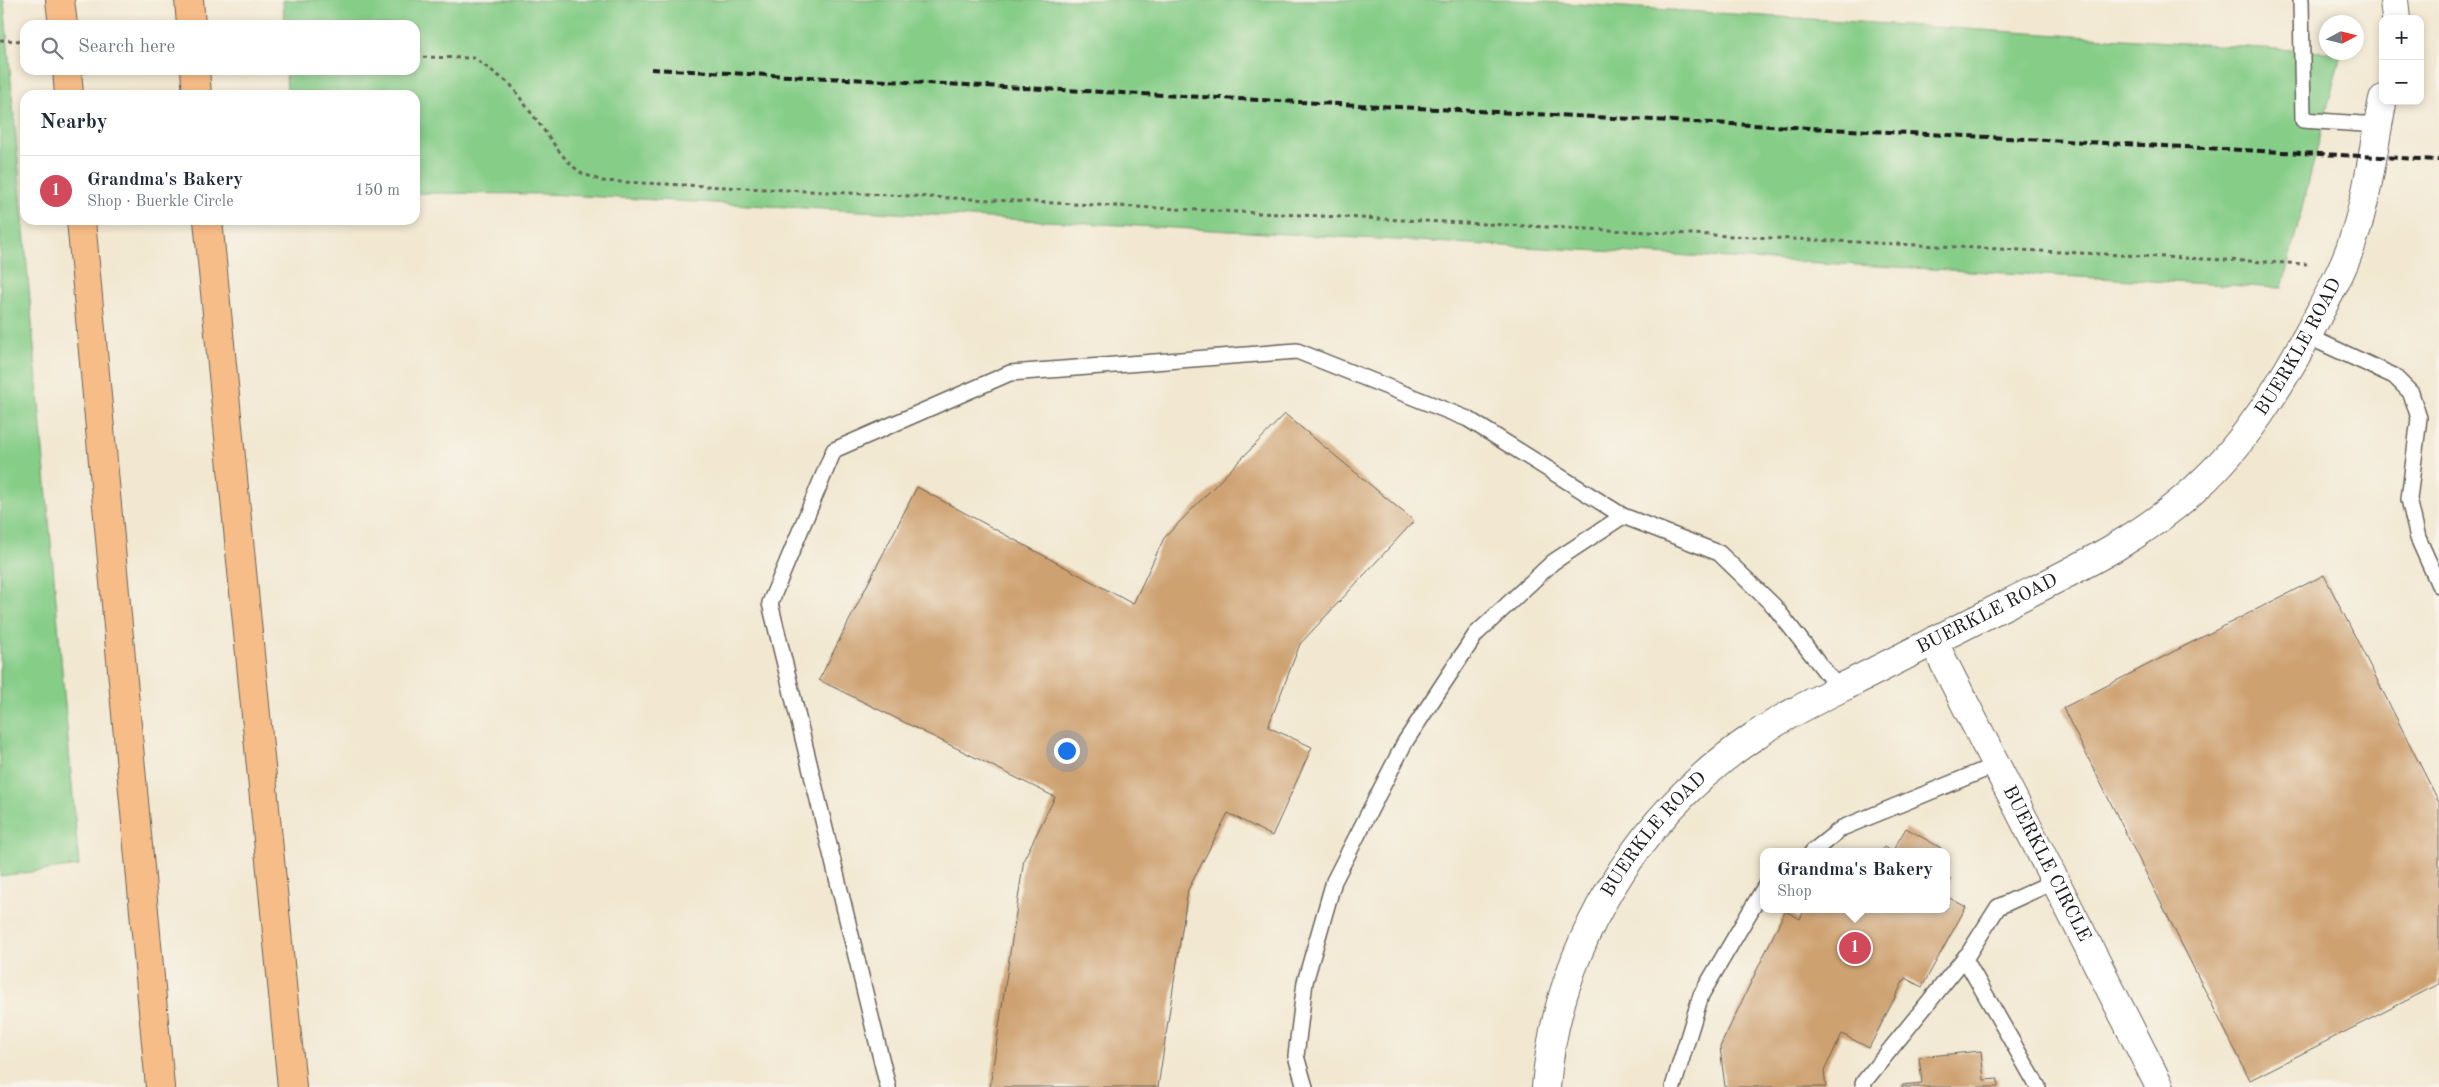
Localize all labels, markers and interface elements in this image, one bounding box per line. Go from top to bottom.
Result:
north arrow [2319,15,2364,60]
map controls [2379,15,2424,105]
button: + [2379,15,2424,60]
search box [20,20,420,75]
icon: search [38,34,66,62]
text: Search here [78,38,175,57]
button: − [2379,60,2424,105]
text: Nearby [40,112,108,133]
text: Grandma's Bakery [87,171,243,190]
text: 1 [51,183,61,199]
text: 150 m [355,183,400,199]
text: Shop · Buerkle Circle [87,194,234,210]
street label: BUERKLE ROAD [2252,275,2345,419]
street label: BUERKLE ROAD [1914,571,2061,657]
your location [1054,738,1080,764]
street label: BUERKLE ROAD [1598,769,1710,900]
street label: BUERKLE CIRCLE [1999,783,2094,945]
popup [1760,848,1950,913]
text: Grandma's Bakery [1777,861,1933,880]
text: Shop [1777,884,1812,900]
pin: 1 [1839,929,1871,967]

